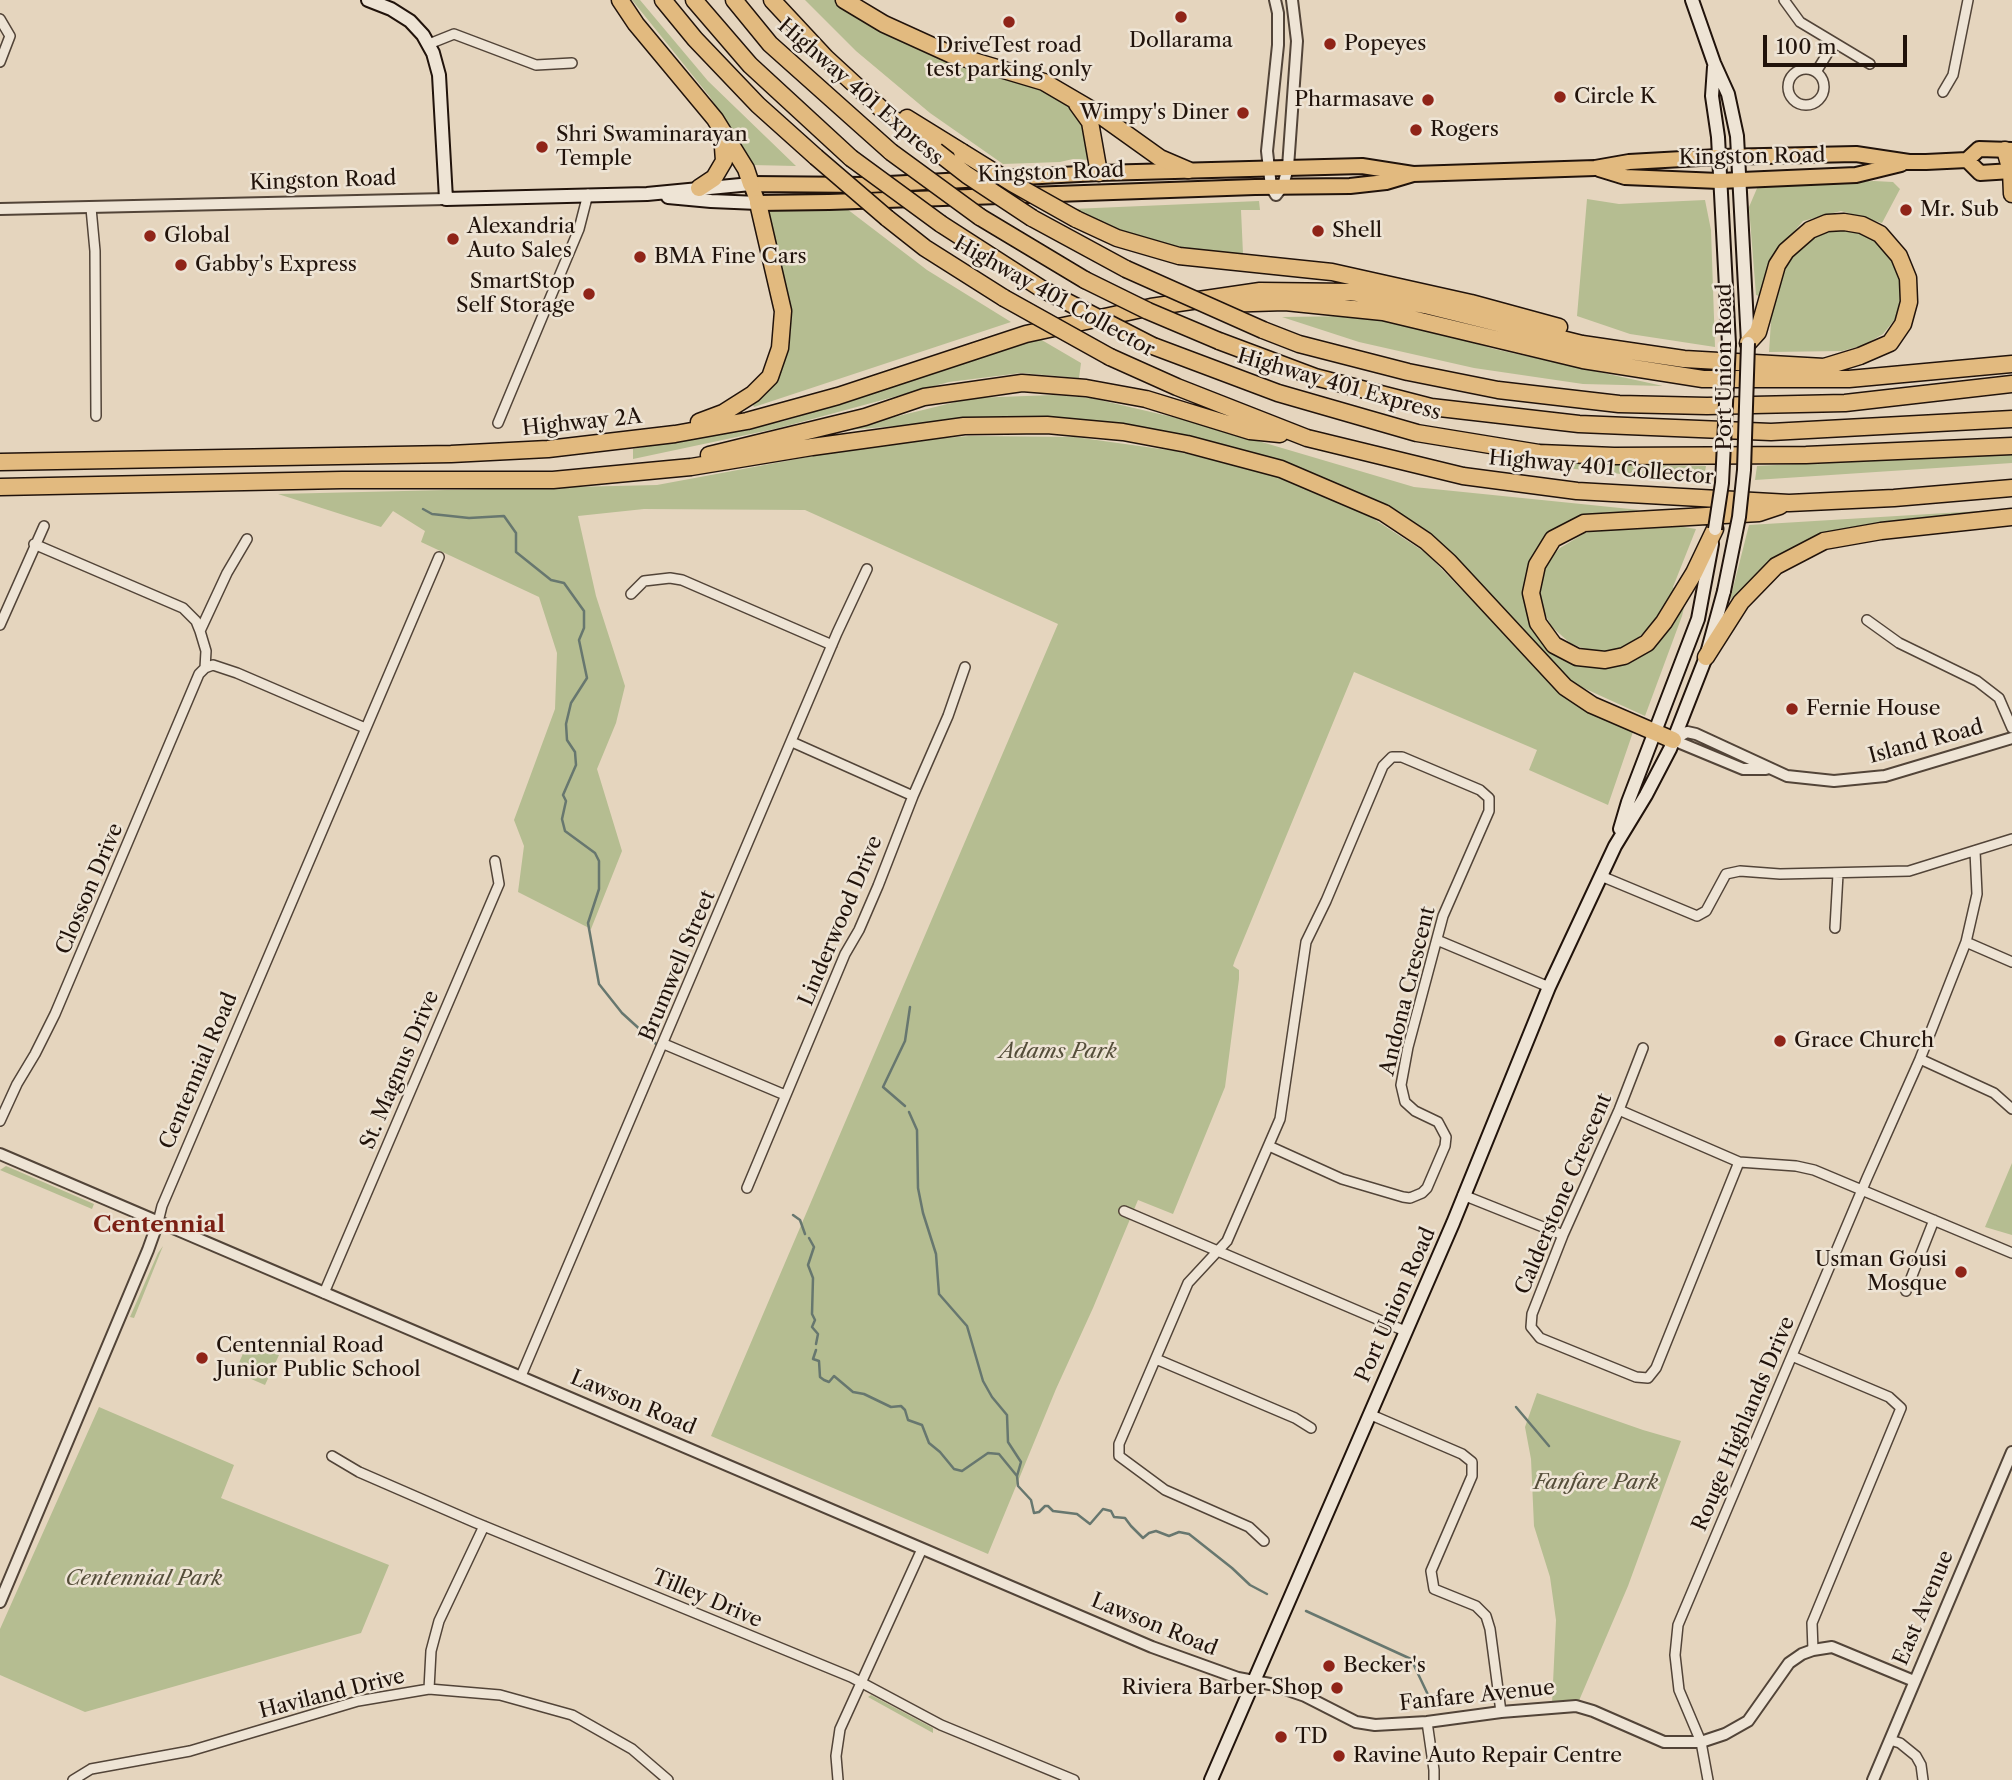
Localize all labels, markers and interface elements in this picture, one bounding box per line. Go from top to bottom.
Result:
marker: Dollarama [1173,9,1189,25]
street label: Highway 401 Express [772,13,948,171]
marker: DriveTest road test parking only [1001,14,1017,30]
scale bar [1767,21,1910,65]
place label: Dollarama [1129,28,1233,54]
place label: Popeyes [1344,31,1427,57]
place label: DriveTest road test parking only [926,33,1092,83]
text: 100 m [1776,34,1837,59]
marker: Popeyes [1322,36,1338,52]
place label: Circle K [1574,84,1656,110]
place label: Pharmasave [1294,87,1414,113]
marker: Circle K [1552,89,1568,105]
marker: Pharmasave [1420,92,1436,108]
place label: Wimpy's Diner [1080,100,1229,126]
marker: Wimpy's Diner [1235,105,1251,121]
place label: Rogers [1430,117,1499,143]
place label: Shri Swaminarayan Temple [556,122,748,172]
marker: Rogers [1408,122,1424,138]
marker: Shri Swaminarayan Temple [534,139,550,155]
street label: Kingston Road [1678,143,1826,171]
street label: Kingston Road [977,158,1125,188]
street label: Kingston Road [249,166,397,196]
place label: Mr. Sub [1920,197,1999,223]
marker: Mr. Sub [1898,202,1914,218]
place label: Alexandria Auto Sales [467,214,575,264]
place label: Shell [1332,218,1382,244]
place label: Global [164,223,230,249]
marker: Shell [1310,223,1326,239]
marker: Global [142,228,158,244]
marker: Alexandria Auto Sales [445,231,461,247]
street label: Highway 401 Collector [949,231,1159,363]
place label: BMA Fine Cars [654,244,807,270]
marker: BMA Fine Cars [632,249,648,265]
place label: Gabby's Express [195,252,357,278]
marker: Gabby's Express [173,257,189,273]
place label: SmartStop Self Storage [456,269,575,319]
street label: Port Union Road [1712,284,1738,450]
marker: SmartStop Self Storage [581,286,597,302]
street label: Highway 401 Express [1234,344,1444,426]
street label: Highway 2A [521,404,643,442]
street label: Highway 401 Collector [1487,446,1715,490]
place label: Fernie House [1806,696,1940,722]
marker: Fernie House [1784,701,1800,717]
street label: Island Road [1866,715,1986,769]
street label: Closson Drive [51,820,129,958]
street label: Linderwood Drive [794,832,888,1010]
street label: Brumwell Street [635,887,721,1045]
street label: Andona Crescent [1375,904,1441,1078]
street label: St. Magnus Drive [355,987,445,1153]
street label: Centennial Road [155,989,243,1153]
place label: Grace Church [1794,1028,1934,1054]
marker: Grace Church [1772,1033,1788,1049]
park label: Adams Park [999,1039,1117,1065]
street label: Calderstone Crescent [1510,1090,1618,1298]
district label: Centennial [93,1211,225,1239]
street label: Port Union Road [1351,1224,1441,1386]
place label: Usman Gousi Mosque [1815,1247,1947,1297]
marker: Usman Gousi Mosque [1953,1264,1969,1280]
street label: Rouge Highlands Drive [1687,1313,1801,1535]
place label: Centennial Road Junior Public School [216,1333,420,1383]
marker: Centennial Road Junior Public School [194,1350,210,1366]
street label: Lawson Road [566,1365,700,1441]
park label: Fanfare Park [1534,1470,1658,1496]
street label: East Avenue [1889,1547,1959,1669]
street label: Tilley Drive [648,1564,766,1634]
park label: Centennial Park [66,1566,222,1592]
street label: Lawson Road [1087,1588,1221,1662]
place label: Becker's [1343,1653,1426,1679]
marker: Becker's [1321,1658,1337,1674]
street label: Haviland Drive [256,1664,408,1724]
place label: Riviera Barber Shop [1122,1675,1323,1701]
street label: Fanfare Avenue [1398,1675,1556,1717]
marker: Riviera Barber Shop [1329,1680,1345,1696]
place label: TD [1295,1724,1328,1750]
marker: TD [1273,1729,1289,1745]
place label: Ravine Auto Repair Centre [1353,1743,1622,1769]
marker: Ravine Auto Repair Centre [1331,1748,1347,1764]

